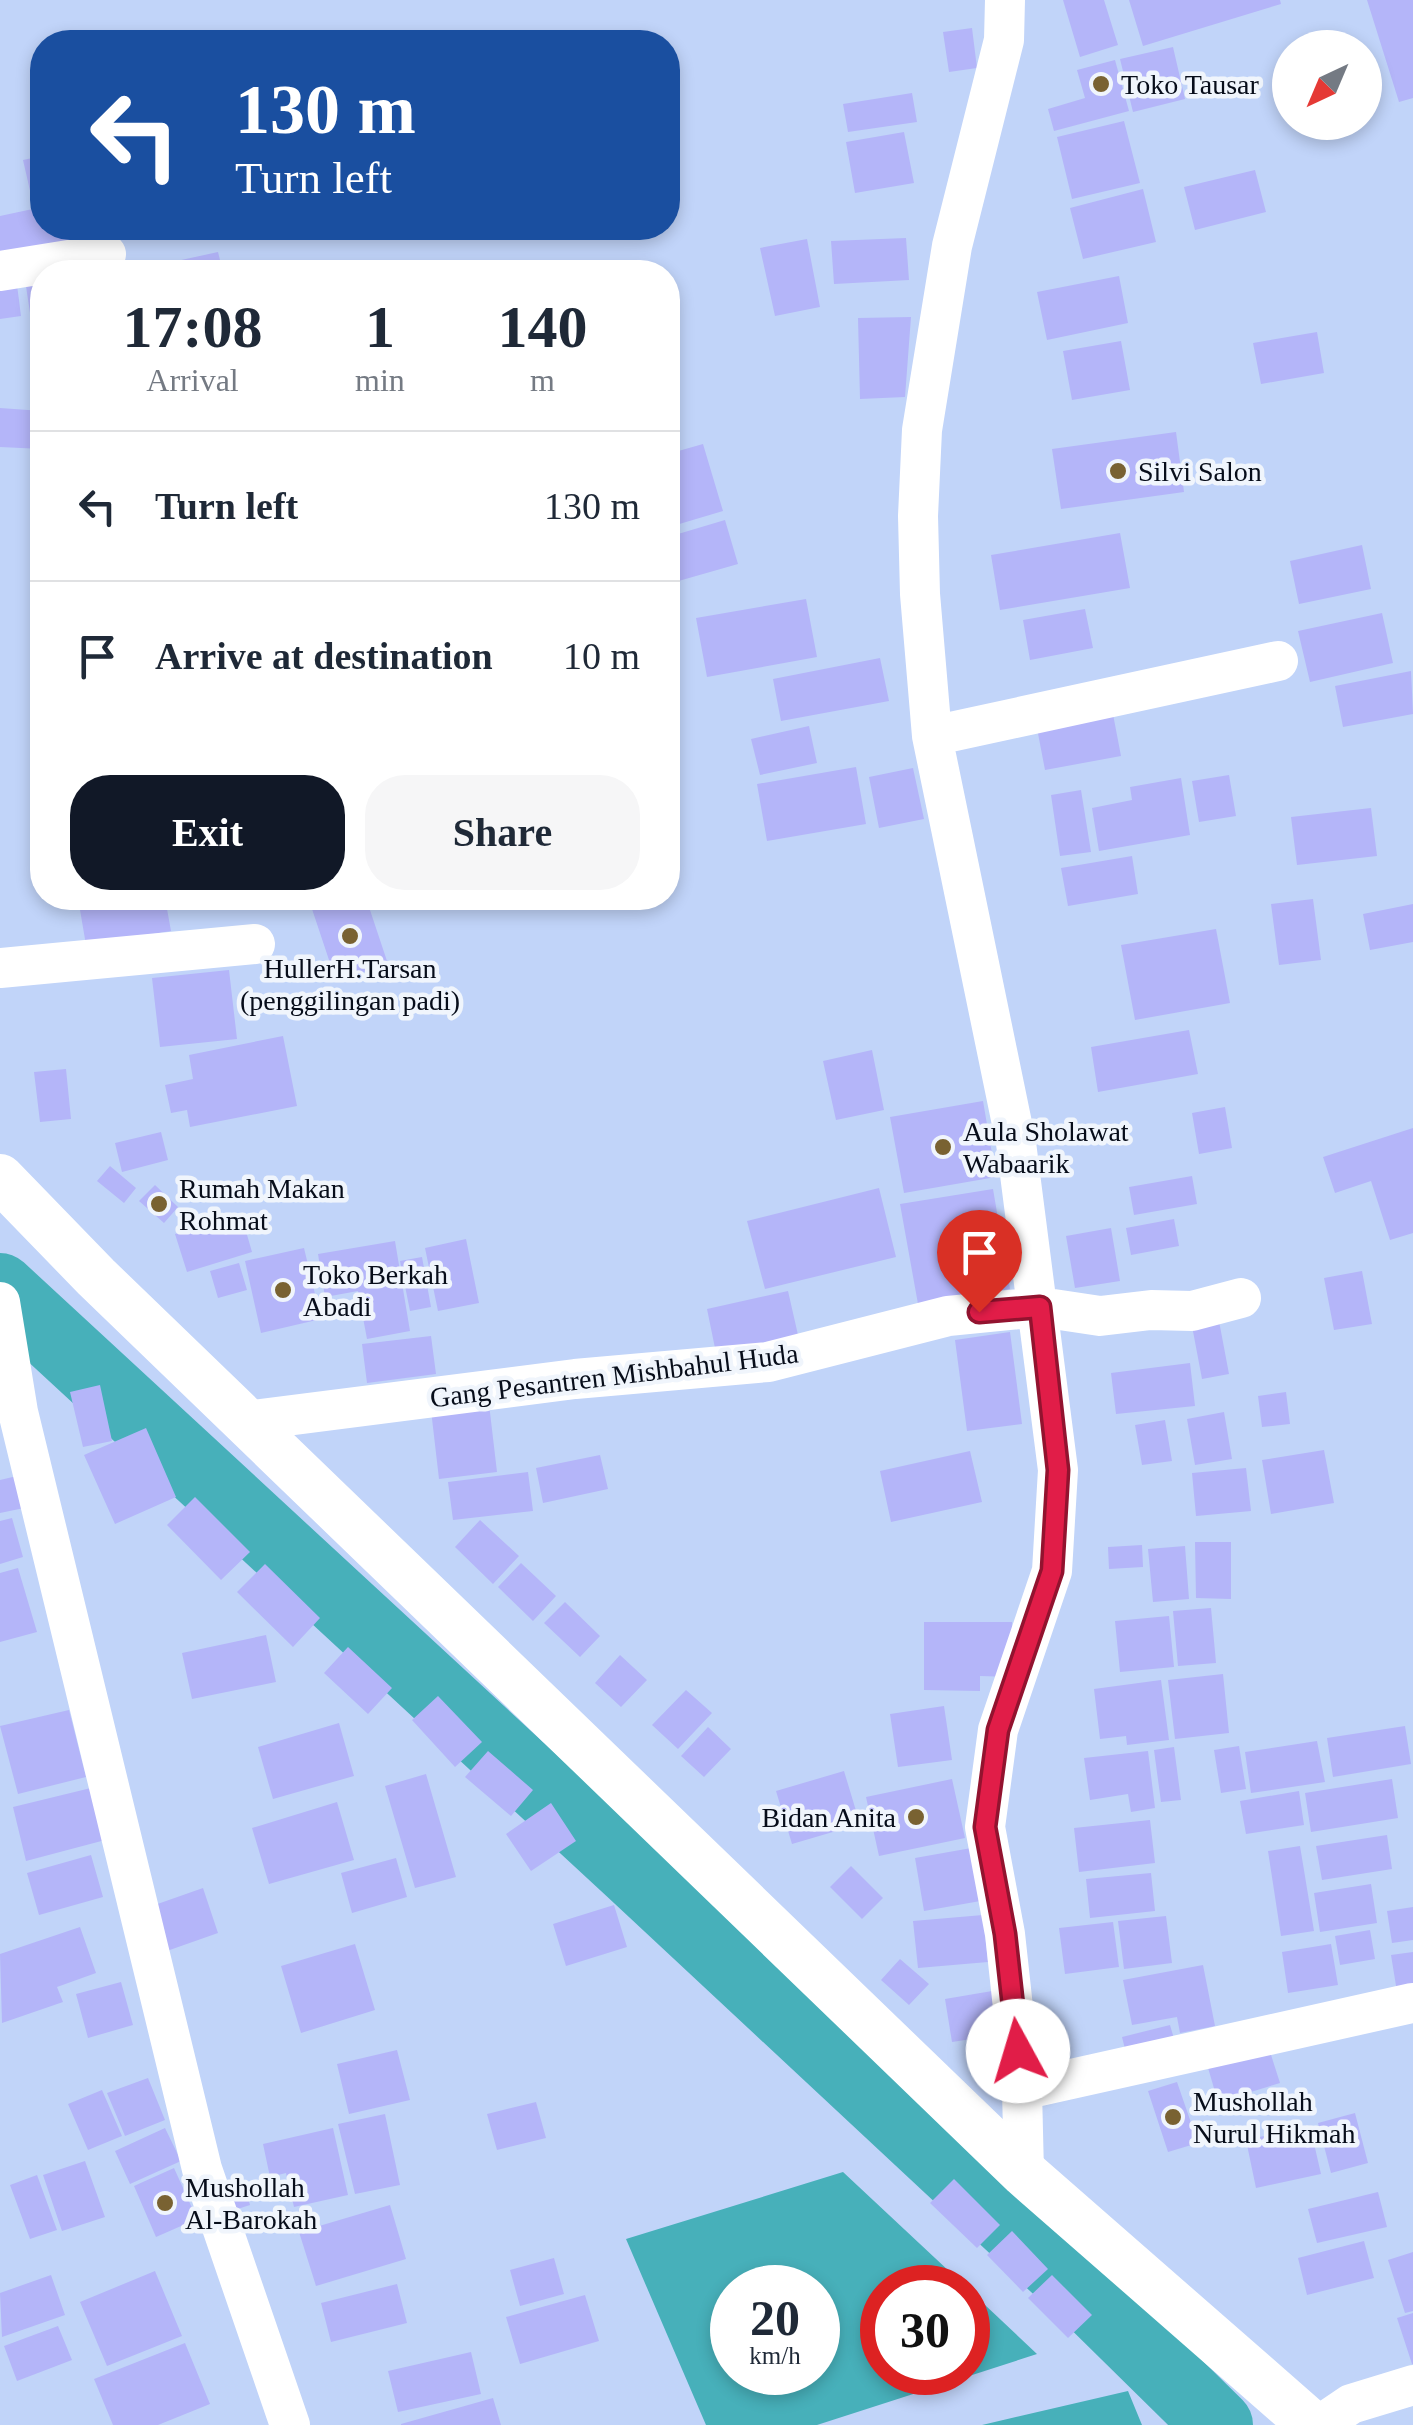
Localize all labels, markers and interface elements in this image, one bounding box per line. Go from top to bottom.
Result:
north arrow [1272,30,1382,140]
map controls [1272,30,1382,140]
place label: Toko Tausar [1121,69,1260,100]
icon: left [70,70,200,200]
text: 130 m [235,71,416,148]
marker: Toko Tausar [1090,73,1112,95]
text: Turn left [235,153,392,203]
text: 17:08 [123,294,263,360]
text: 1 [365,294,395,360]
text: 140 [497,294,587,360]
text: Arrival [146,362,239,398]
text: min [355,362,405,398]
text: m [530,362,555,398]
place label: Silvi Salon [1138,456,1262,487]
marker: Silvi Salon [1107,460,1129,482]
icon: left [70,479,125,534]
text: Turn left [155,485,298,527]
text: 130 m [544,485,640,527]
icon: arrive [70,629,125,684]
text: Arrive at destination [155,635,493,677]
text: 10 m [563,635,640,677]
button: Exit [70,775,345,890]
button: Share [365,775,640,890]
marker: HullerH.Tarsan (penggilingan padi) [339,925,361,947]
place label: HullerH.Tarsan (penggilingan padi) [240,953,460,1016]
place label: Aula Sholawat Wabaarik [963,1116,1129,1179]
marker: Aula Sholawat Wabaarik [932,1136,954,1158]
place label: Rumah Makan Rohmat [179,1173,345,1236]
marker: Rumah Makan Rohmat [148,1193,170,1215]
pin [937,1210,1022,1313]
icon: arrive [952,1225,1007,1280]
place label: Toko Berkah Abadi [303,1259,448,1322]
marker: Toko Berkah Abadi [272,1279,294,1301]
street label: Gang Pesantren Mishbahul Huda [428,1337,801,1413]
place label: Bidan Anita [761,1802,897,1833]
marker: Bidan Anita [905,1806,927,1828]
position arrow [966,1999,1070,2103]
place label: Mushollah Nurul Hikmah [1193,2086,1356,2149]
marker: Mushollah Nurul Hikmah [1162,2106,1184,2128]
place label: Mushollah Al-Barokah [185,2172,317,2235]
marker: Mushollah Al-Barokah [154,2192,176,2214]
speed limit sign: 30 [860,2265,990,2395]
text: 20 [750,2290,800,2346]
text: km/h [749,2342,801,2369]

